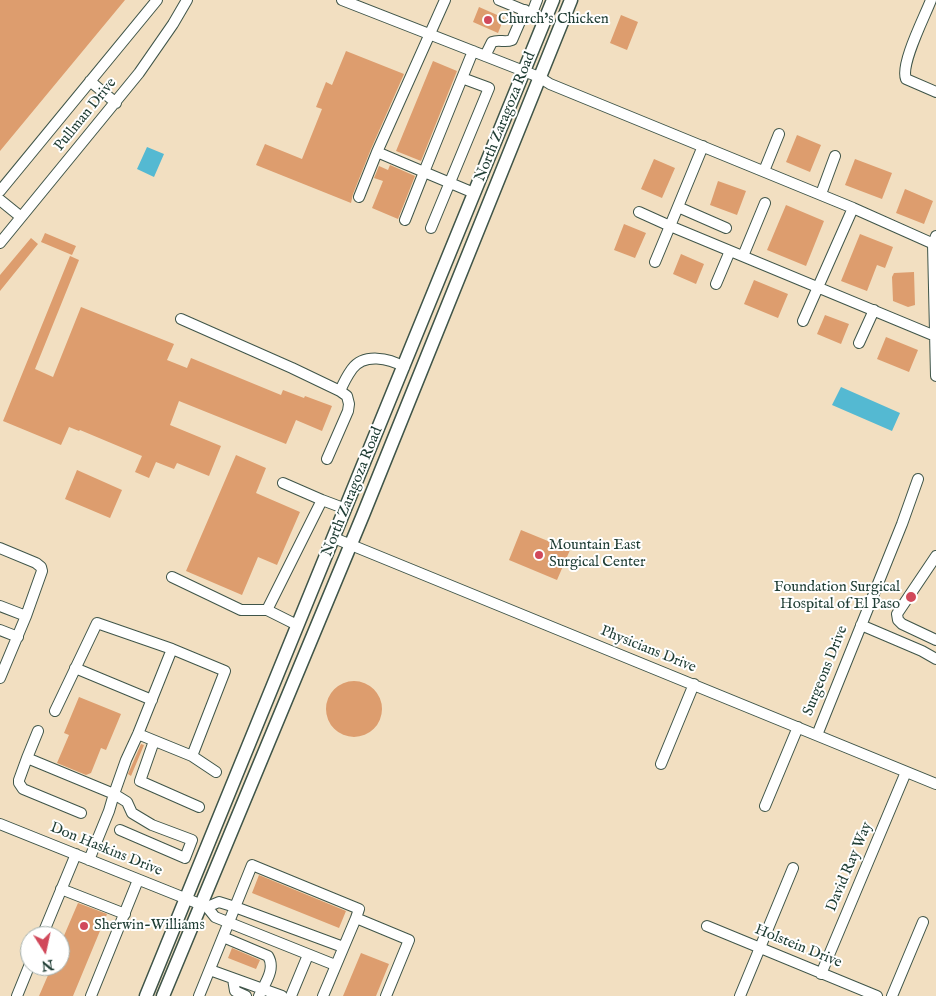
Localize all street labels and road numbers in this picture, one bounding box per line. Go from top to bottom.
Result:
street label: North Zaragoza Road [472,50,540,184]
street label: Pullman Drive [51,75,121,155]
street label: North Zaragoza Road [319,425,387,559]
street label: Physicians Drive [598,623,698,677]
street label: Surgeons Drive [800,623,852,719]
street label: Don Haskins Drive [47,819,165,881]
street label: David Ray Way [823,819,877,915]
street label: Holstein Drive [752,921,844,973]

